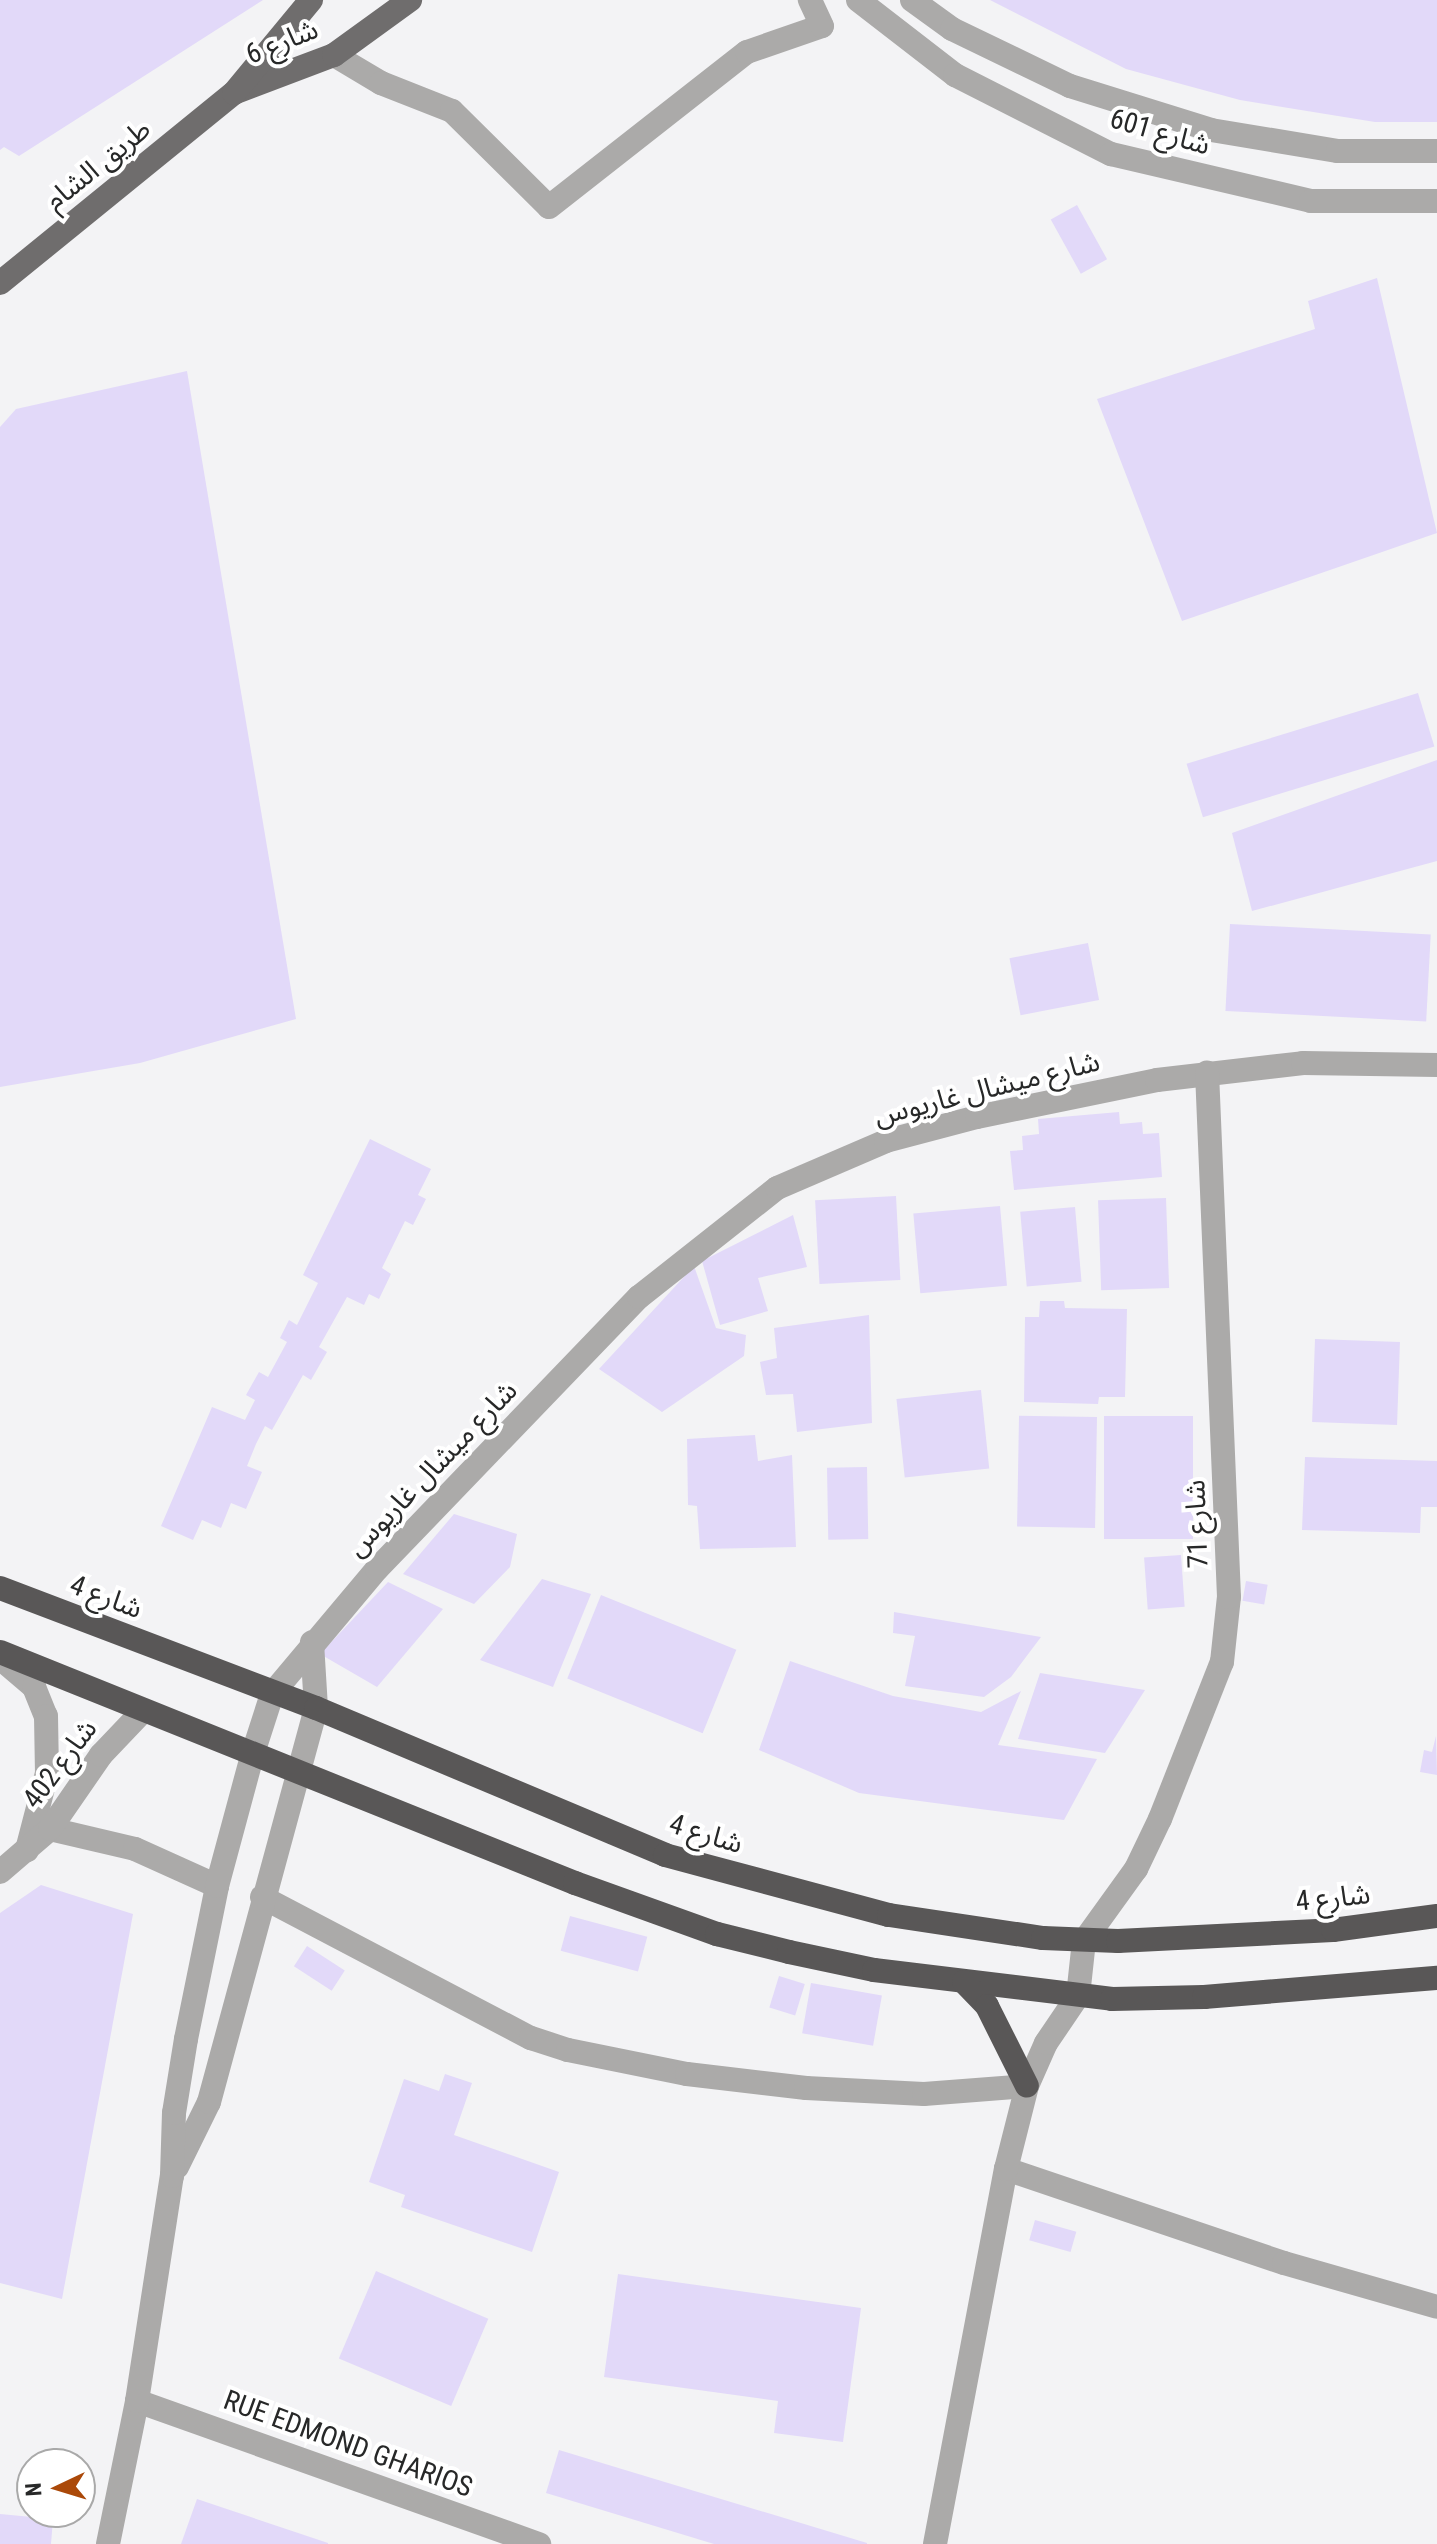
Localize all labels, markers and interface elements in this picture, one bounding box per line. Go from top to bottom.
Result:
street label: شارع 6 [241,12,323,72]
street label: شارع 601 [1106,102,1214,162]
street label: طريق الشام [38,112,158,218]
street label: شارع ميشال غاريوس [871,1045,1103,1133]
street label: شارع ميشال غاريوس [340,1374,524,1564]
street label: شارع 71 [1179,1479,1215,1569]
street label: شارع 4 [65,1568,147,1626]
street label: شارع 402 [16,1713,104,1815]
street label: شارع 4 [665,1807,747,1861]
street label: شارع 4 [1294,1877,1372,1919]
street label: RUE EDMOND GHARIOS [219,2383,477,2505]
north arrow [16,2448,96,2528]
text: N [21,2482,46,2497]

